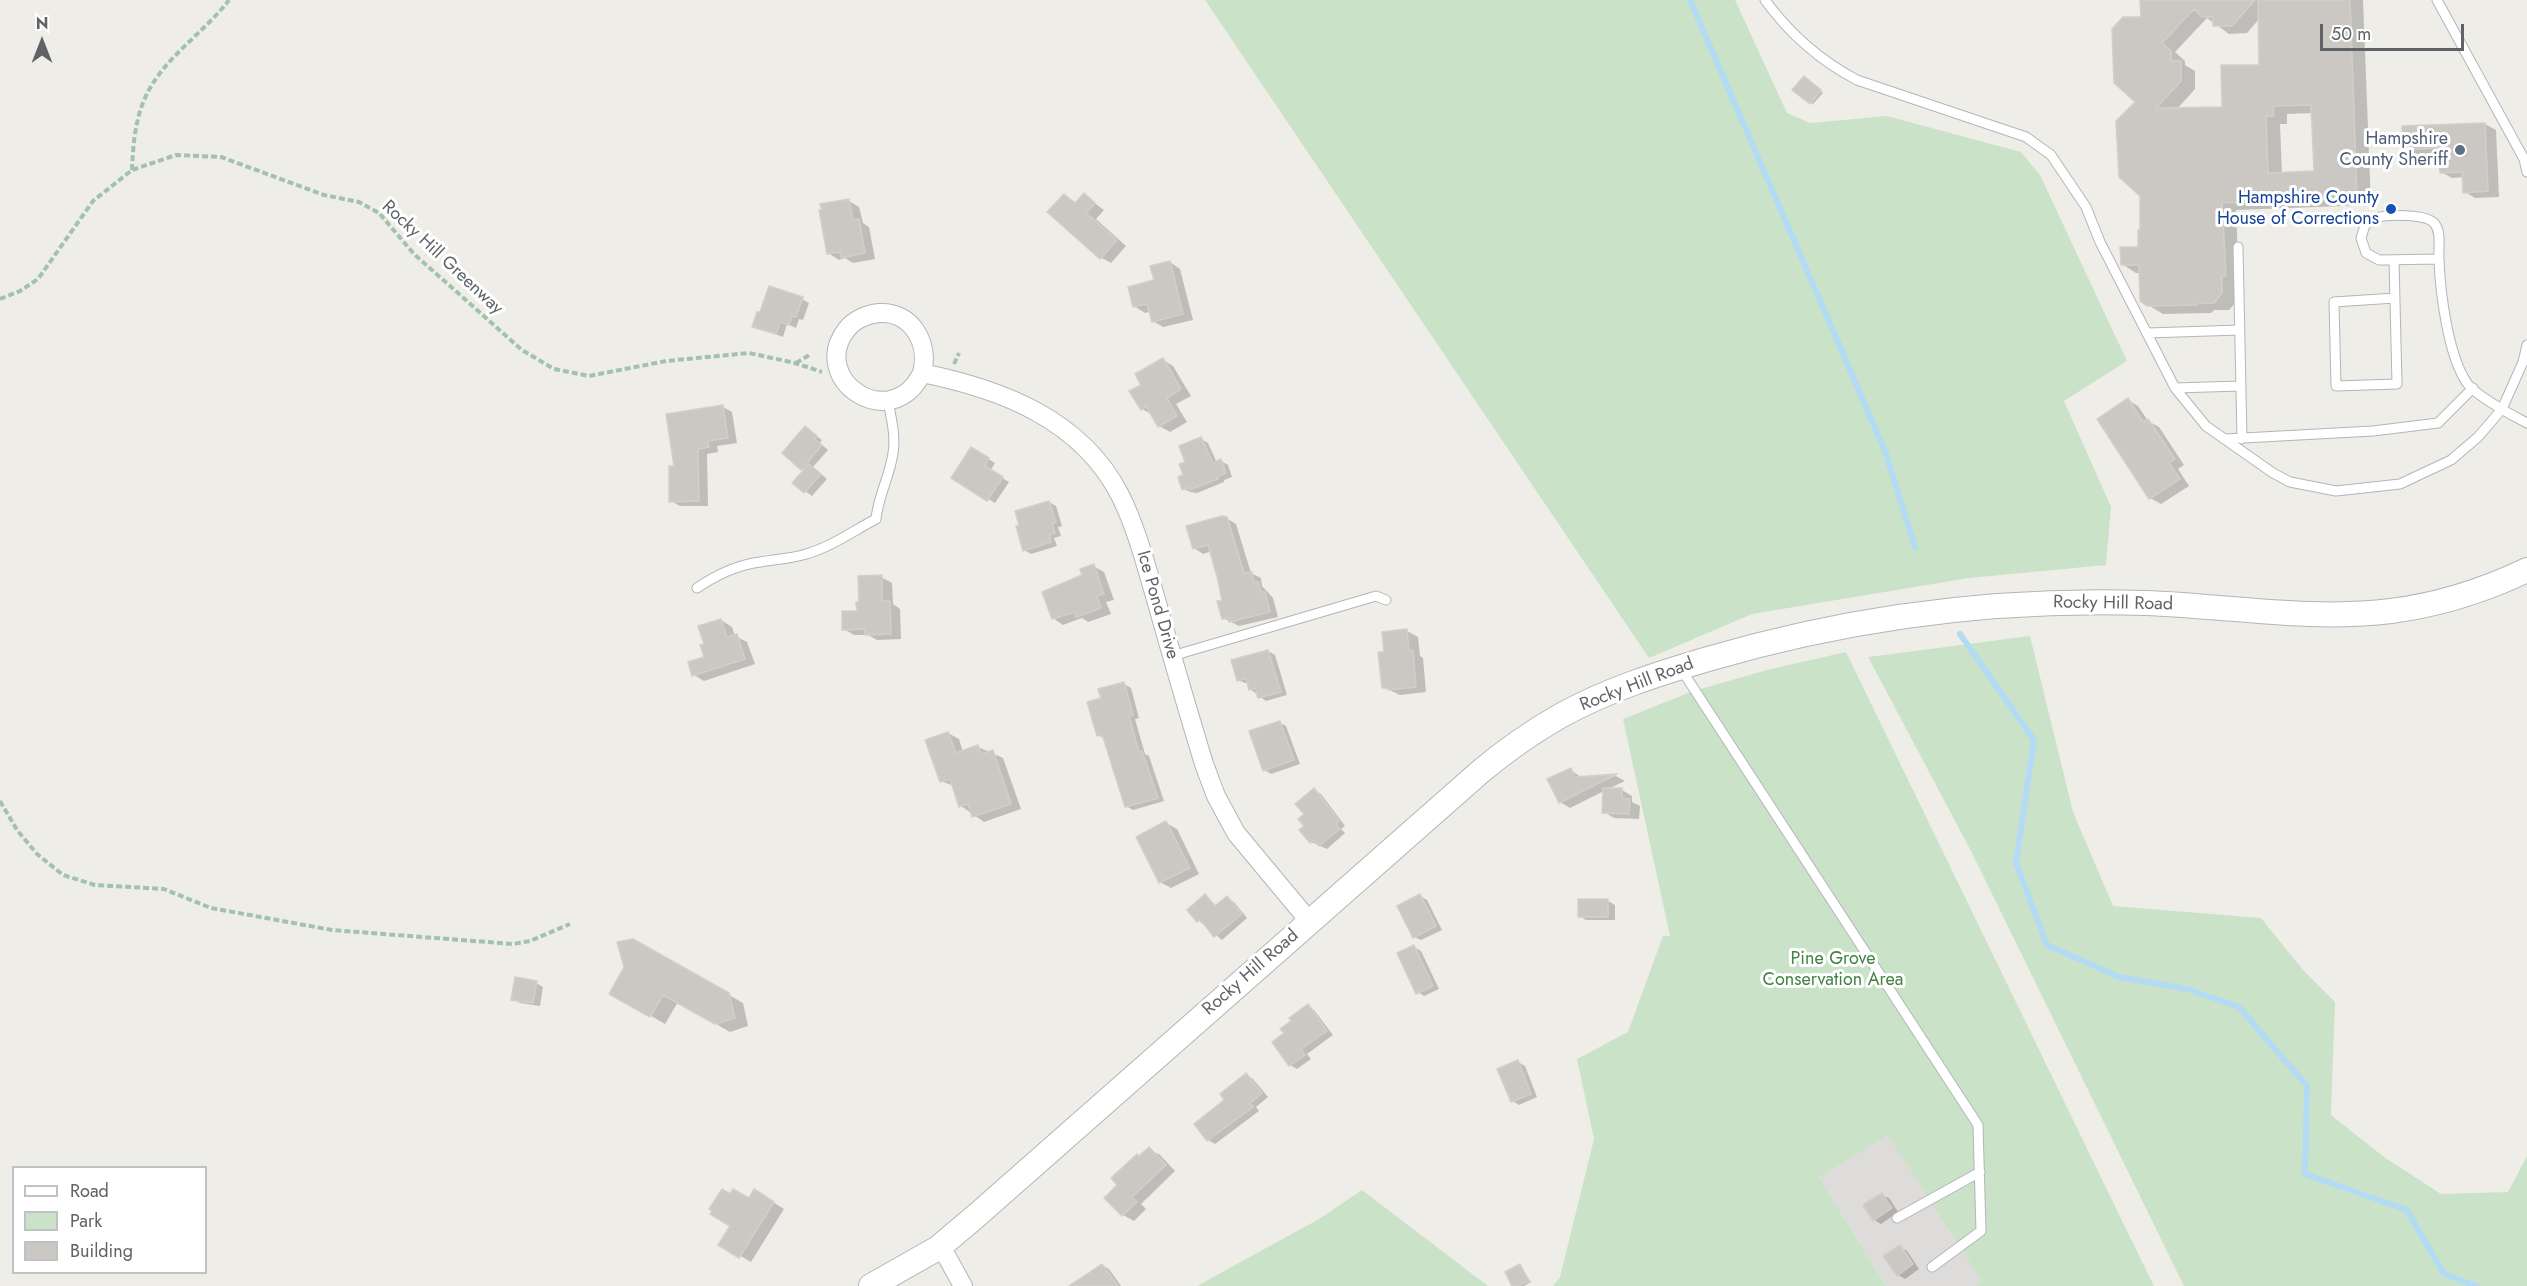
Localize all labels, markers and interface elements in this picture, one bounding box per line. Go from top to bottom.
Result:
north arrow [12,12,72,72]
text: N [36,12,48,35]
scale bar [2323,12,2467,50]
text: 50 m [2331,21,2371,47]
place label: Hampshire County Sheriff [2340,129,2448,172]
marker: Hampshire County Sheriff [2453,143,2467,157]
place label: Hampshire County House of Corrections [2217,188,2379,230]
street label: Rocky Hill Greenway [377,196,507,320]
marker: Hampshire County House of Corrections [2384,202,2398,216]
street label: Ice Pond Drive [1131,548,1183,662]
street label: Rocky Hill Road [2053,592,2173,616]
street label: Rocky Hill Road [1577,653,1697,717]
street label: Rocky Hill Road [1199,925,1303,1021]
park label: Pine Grove Conservation Area [1763,949,1903,992]
legend [12,1166,207,1274]
text: Road [70,1178,109,1204]
text: Park [70,1208,102,1234]
text: Building [70,1238,133,1264]

